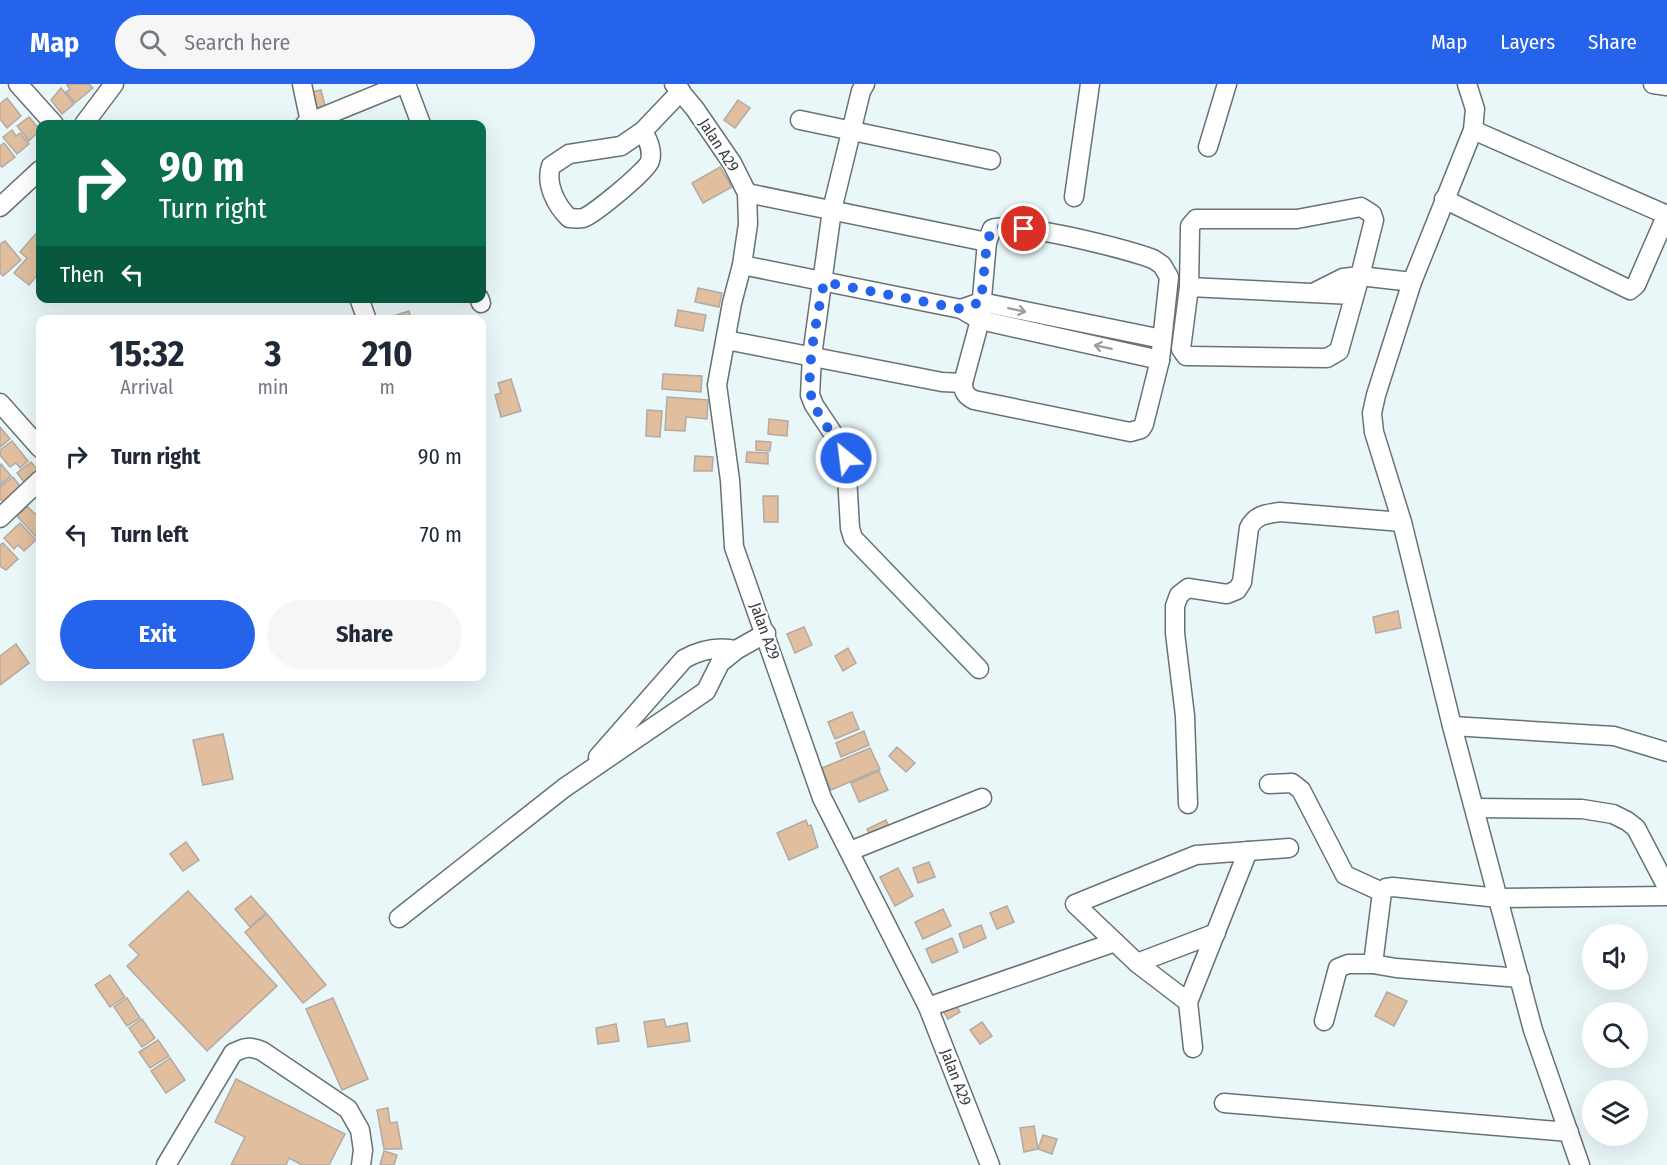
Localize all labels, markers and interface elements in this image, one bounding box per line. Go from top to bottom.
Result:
search box [115,15,535,69]
text: Map [30,26,79,59]
icon: search [136,26,169,59]
text: Search here [184,29,290,56]
text: Map [1431,29,1467,55]
text: Layers [1500,29,1555,55]
text: Share [1588,29,1637,55]
street label: Jalan A29 [695,115,743,175]
text: 90 m [159,142,244,192]
icon: right [60,144,138,222]
text: Turn right [159,193,267,225]
pin [998,203,1049,254]
icon: arrive [1007,212,1040,245]
icon: left [116,258,149,291]
text: Then [60,261,104,288]
one-way arrow [1008,304,1027,316]
text: 15:32 [109,332,184,376]
text: 3 [265,332,282,376]
text: 210 [362,332,413,376]
one-way arrow [1094,341,1113,353]
text: Arrival [120,375,173,399]
text: min [258,375,289,399]
text: m [380,375,395,399]
position arrow [814,426,878,490]
icon: right [60,440,93,473]
text: Turn right [111,443,200,470]
text: 90 m [418,443,462,470]
icon: left [60,518,93,551]
text: Turn left [111,521,189,548]
text: 70 m [420,521,462,548]
button: Exit [60,600,255,669]
button: Share [267,600,462,669]
street label: Jalan A29 [746,600,784,662]
map controls [1582,924,1648,1146]
button: sound [1582,924,1648,990]
button: search [1582,1002,1648,1068]
street label: Jalan A29 [936,1046,976,1108]
button: layers [1582,1080,1648,1146]

